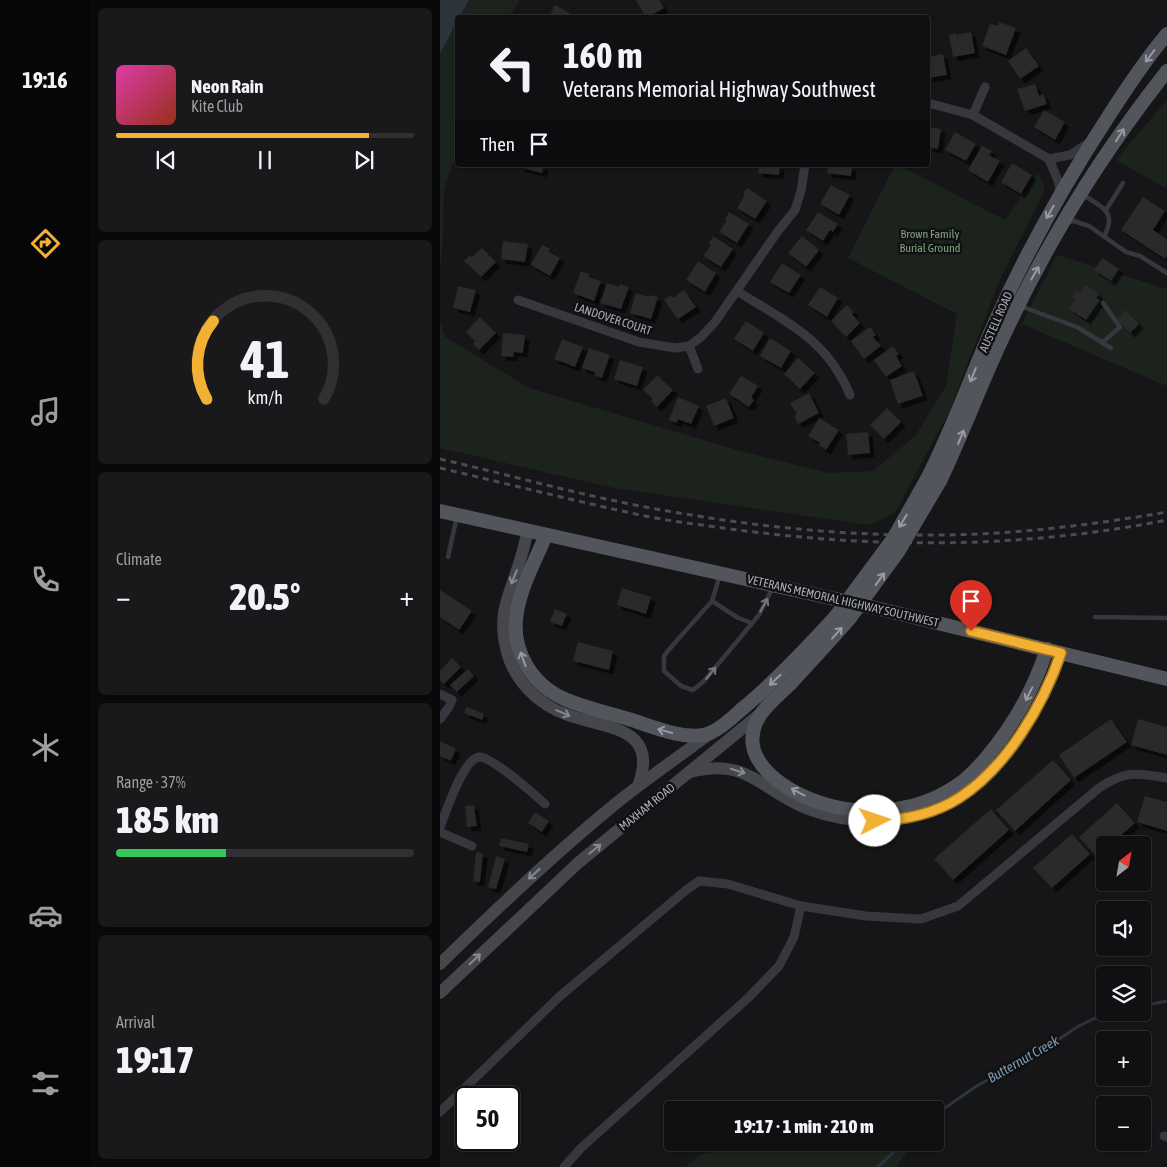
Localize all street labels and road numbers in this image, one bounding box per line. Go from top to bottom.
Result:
street label: AUSTELL ROAD [976,289,1016,354]
street label: LANDOVER COURT [573,300,654,338]
street label: VETERANS MEMORIAL HIGHWAY SOUTHWEST [746,572,941,630]
street label: MAXHAM ROAD [616,780,678,834]

